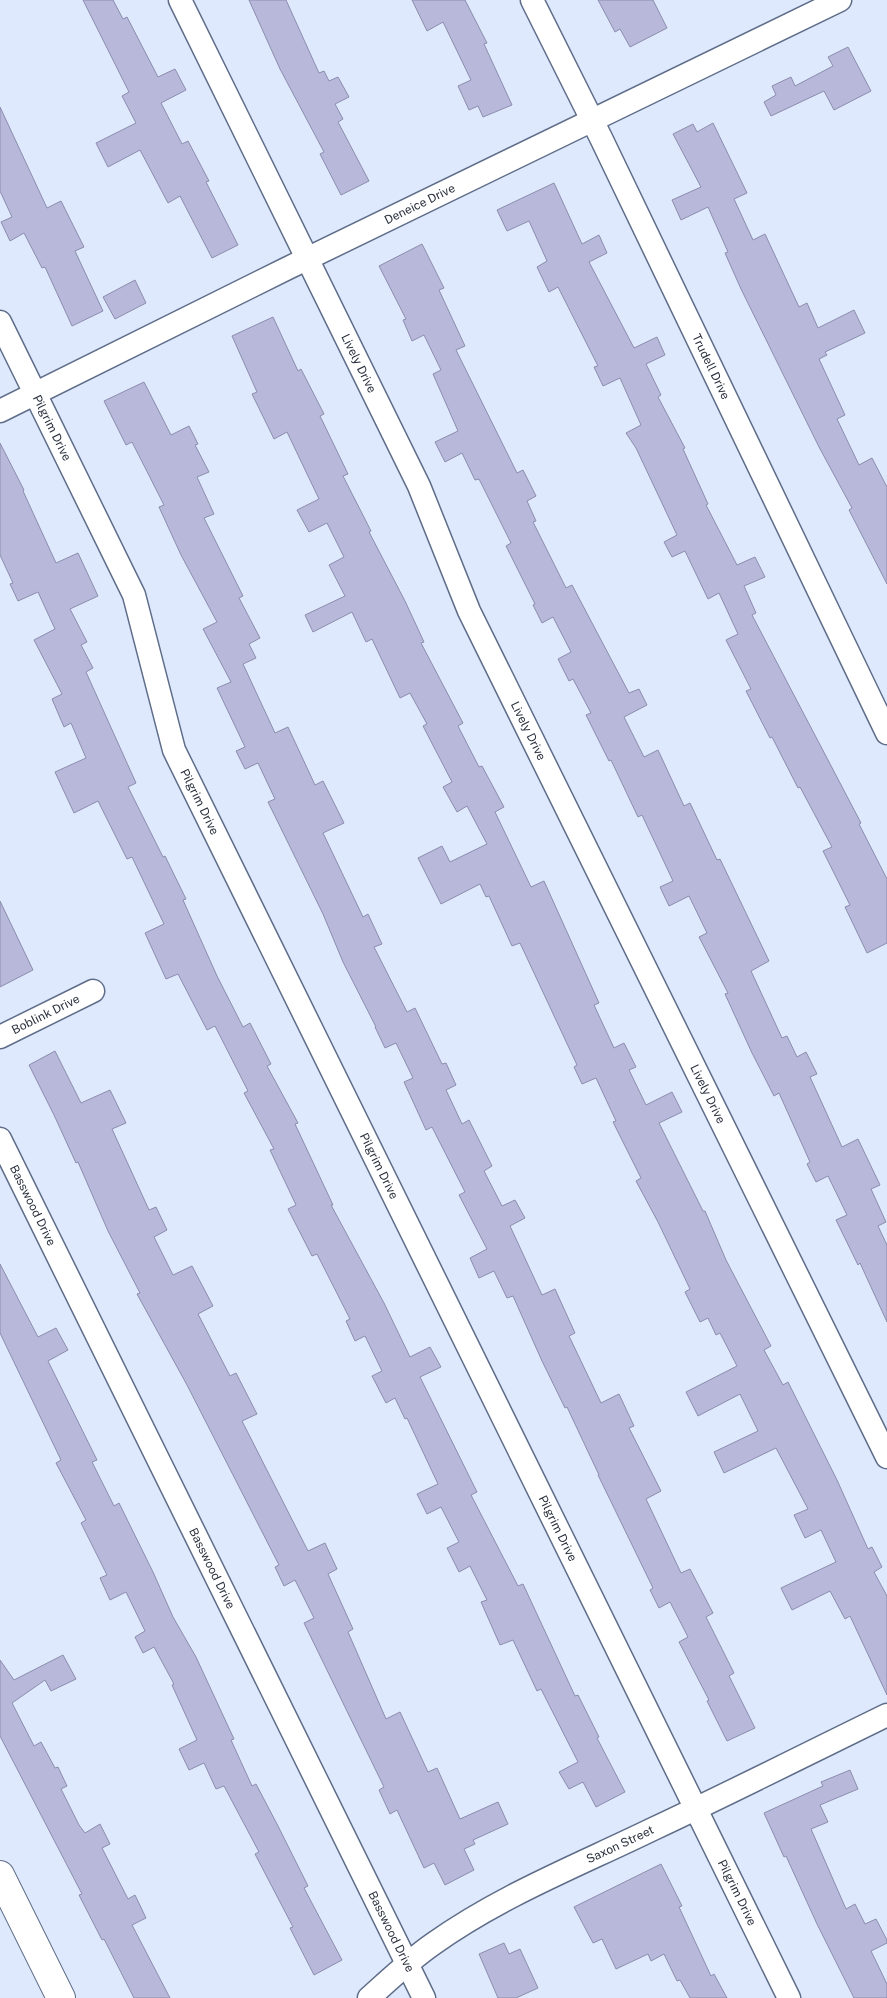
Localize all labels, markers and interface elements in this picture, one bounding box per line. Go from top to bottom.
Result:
street label: Deneice Drive [382,181,458,227]
street label: Lively Drive [338,332,379,395]
street label: Trudell Drive [689,332,733,402]
street label: Pilgrim Drive [30,393,74,463]
street label: Lively Drive [508,699,549,763]
street label: Pilgrim Drive [177,767,222,837]
street label: Boblink Drive [9,992,82,1037]
street label: Lively Drive [687,1062,728,1126]
street label: Pilgrim Drive [357,1131,401,1202]
street label: Basswood Drive [7,1163,59,1248]
street label: Pilgrim Drive [535,1493,580,1564]
street label: Basswood Drive [186,1526,238,1611]
street label: Saxon Street [584,1823,656,1866]
street label: Pilgrim Drive [715,1857,759,1928]
street label: Basswood Drive [365,1889,417,1975]

